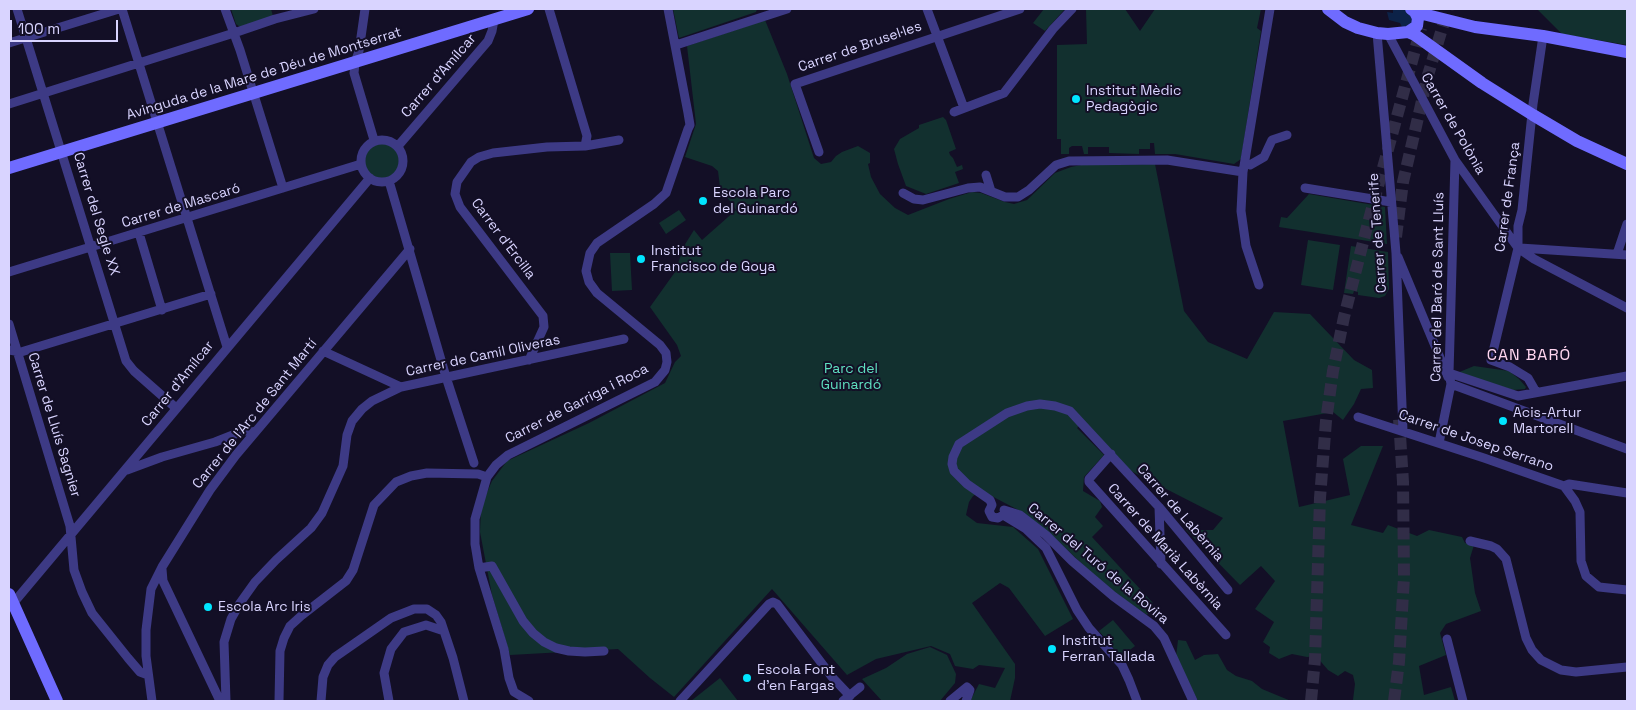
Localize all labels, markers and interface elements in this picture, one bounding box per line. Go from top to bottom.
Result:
scale bar [12,10,120,42]
street label: Carrer de Brusel·les [796,18,924,76]
text: 100 m [18,19,60,38]
street label: Avinguda de la Mare de Déu de Montserrat [125,24,403,124]
street label: Carrer d'Amílcar [398,31,480,121]
street label: Carrer de Polònia [1417,70,1489,178]
place label: Institut Mèdic Pedagògic [1086,83,1181,115]
marker: Institut Mèdic Pedagògic [1070,93,1082,105]
street label: Carrer de França [1492,141,1524,253]
street label: Carrer del Segle XX [69,150,123,278]
street label: Carrer de Tenerife [1365,172,1391,294]
street label: Carrer de Mascaró [120,180,242,232]
place label: Escola Parc del Guinardó [713,185,798,218]
street label: Carrer del Baró de Sant Lluís [1428,192,1448,382]
street label: Carrer d'Ercilla [467,195,539,283]
marker: Escola Parc del Guinardó [697,195,709,207]
place label: Institut Francisco de Goya [651,243,775,276]
marker: Institut Francisco de Goya [635,253,647,265]
street label: Carrer de Camil Oliveras [404,331,562,381]
street label: Carrer de l'Arc de Sant Martí [189,336,321,492]
street label: Carrer d'Amílcar [138,338,218,430]
district label: CAN BARÓ [1486,346,1572,366]
street label: Carrer de Lluís Sagnier [24,351,84,499]
street label: Carrer de Garriga i Roca [503,361,651,447]
park label: Parc del Guinardó [821,361,881,394]
place label: Acis-Artur Martorell [1513,405,1582,438]
street label: Carrer de Josep Serrano [1396,407,1556,475]
marker: Acis-Artur Martorell [1497,415,1509,427]
street label: Carrer de Labèrnia [1133,461,1227,565]
street label: Carrer de Marià Labèrnia [1104,480,1226,614]
street label: Carrer del Turó de la Rovira [1024,500,1172,628]
place label: Escola Arc Iris [218,599,311,615]
marker: Escola Arc Iris [202,601,214,613]
place label: Institut Ferran Tallada [1062,633,1155,666]
marker: Institut Ferran Tallada [1046,643,1058,655]
place label: Escola Font d'en Fargas [757,662,835,694]
marker: Escola Font d'en Fargas [741,672,753,684]

